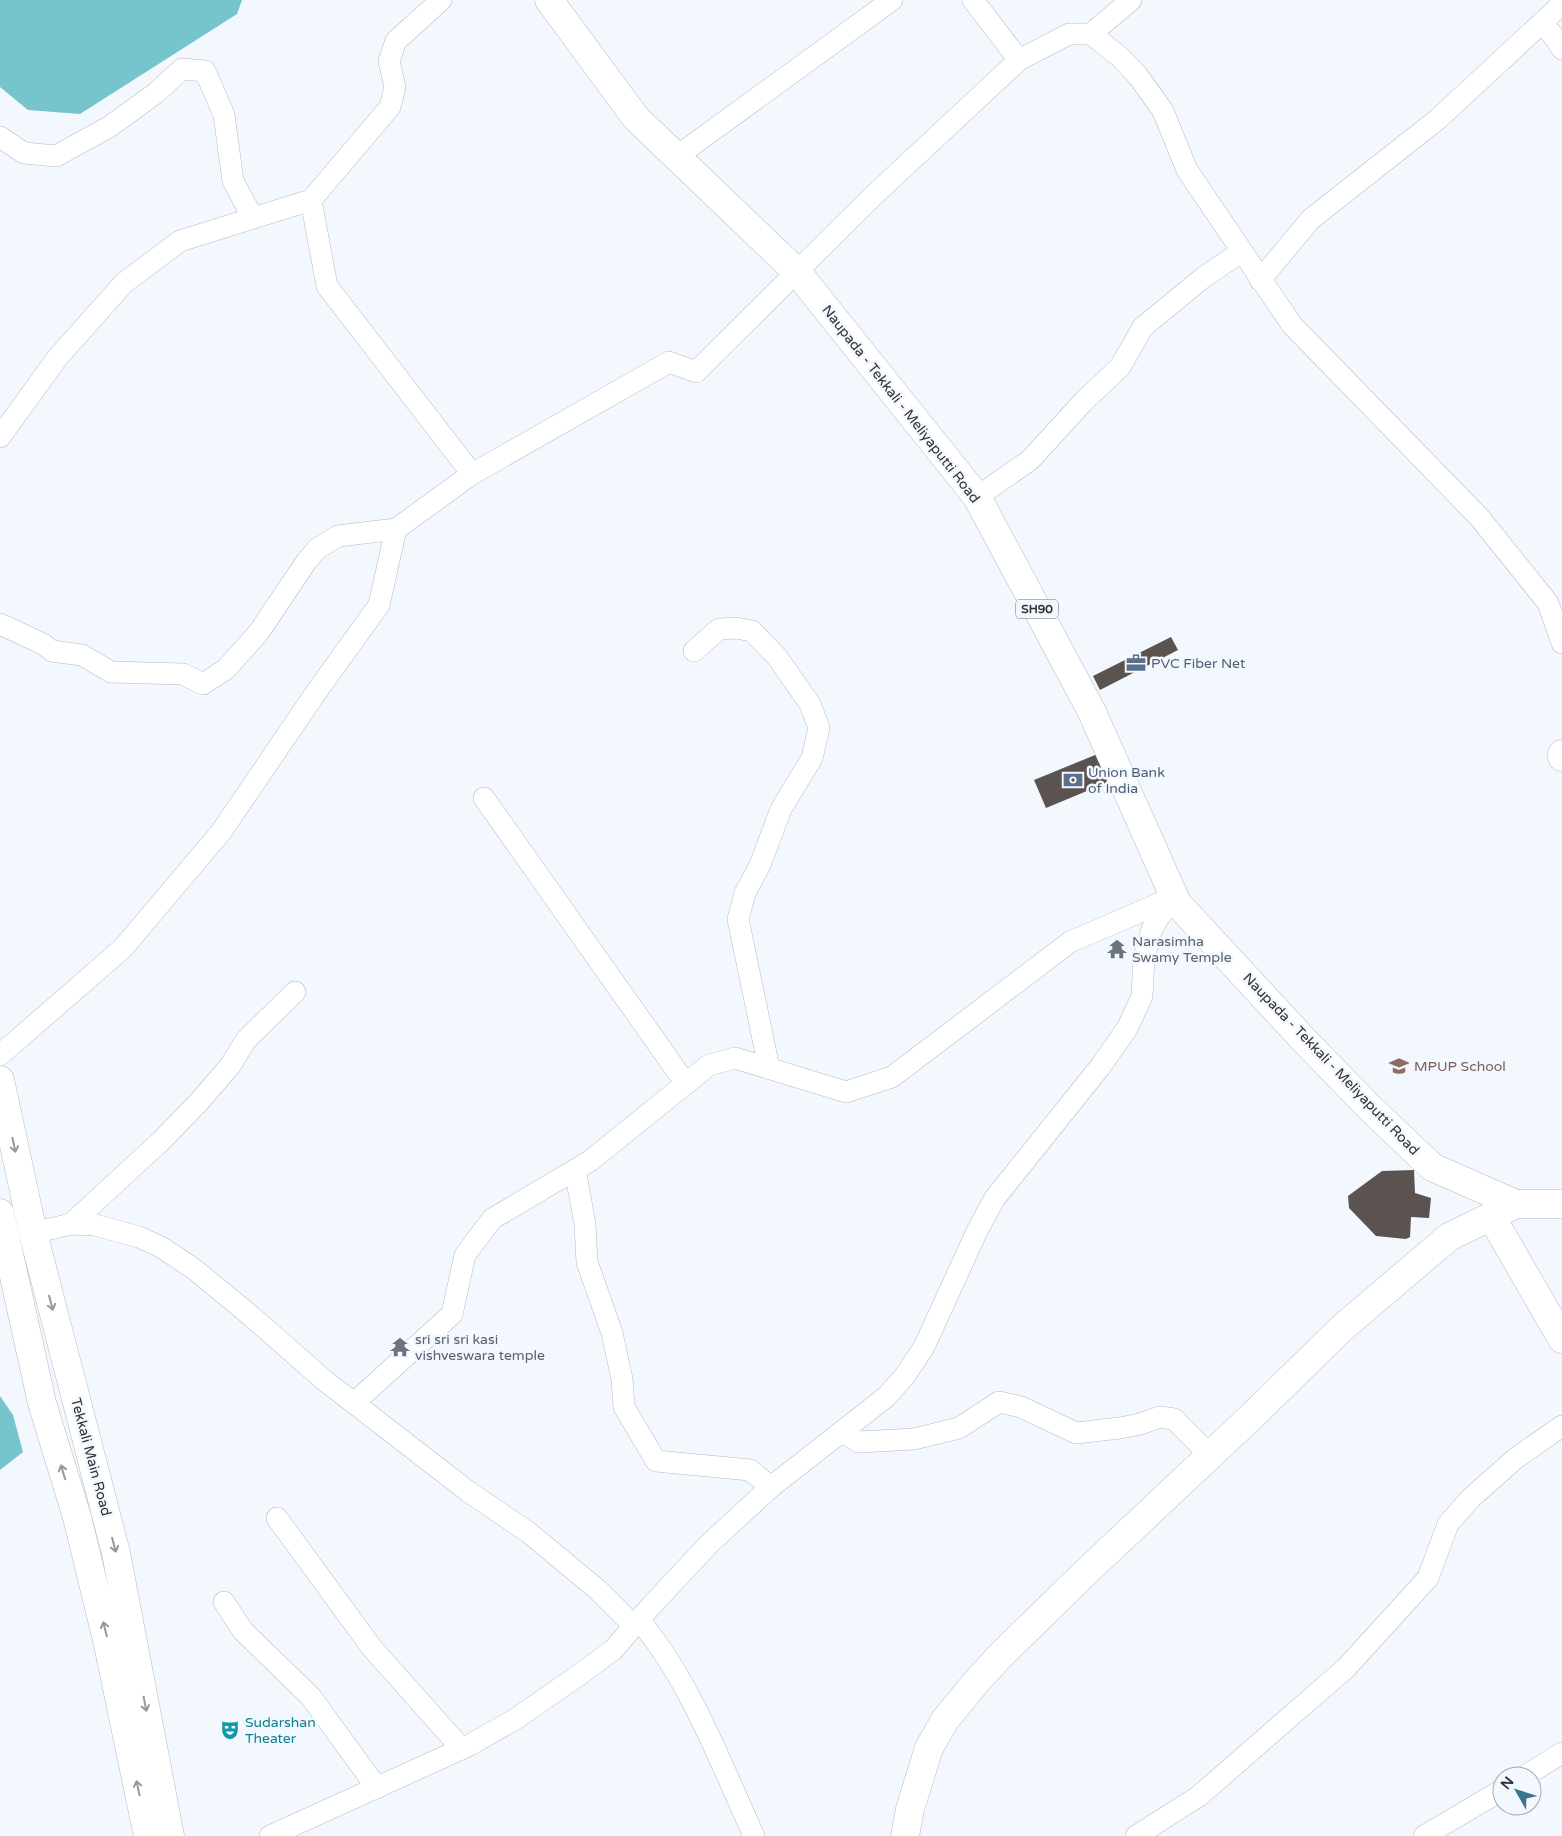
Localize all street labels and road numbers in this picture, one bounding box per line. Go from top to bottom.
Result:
street label: Naupada - Tekkali - Meliyaputti Road [818,302,984,506]
road number: SH90 [1016,600,1058,618]
street label: Naupada - Tekkali - Meliyaputti Road [1239,969,1423,1159]
street label: Tekkali Main Road [67,1396,115,1518]

